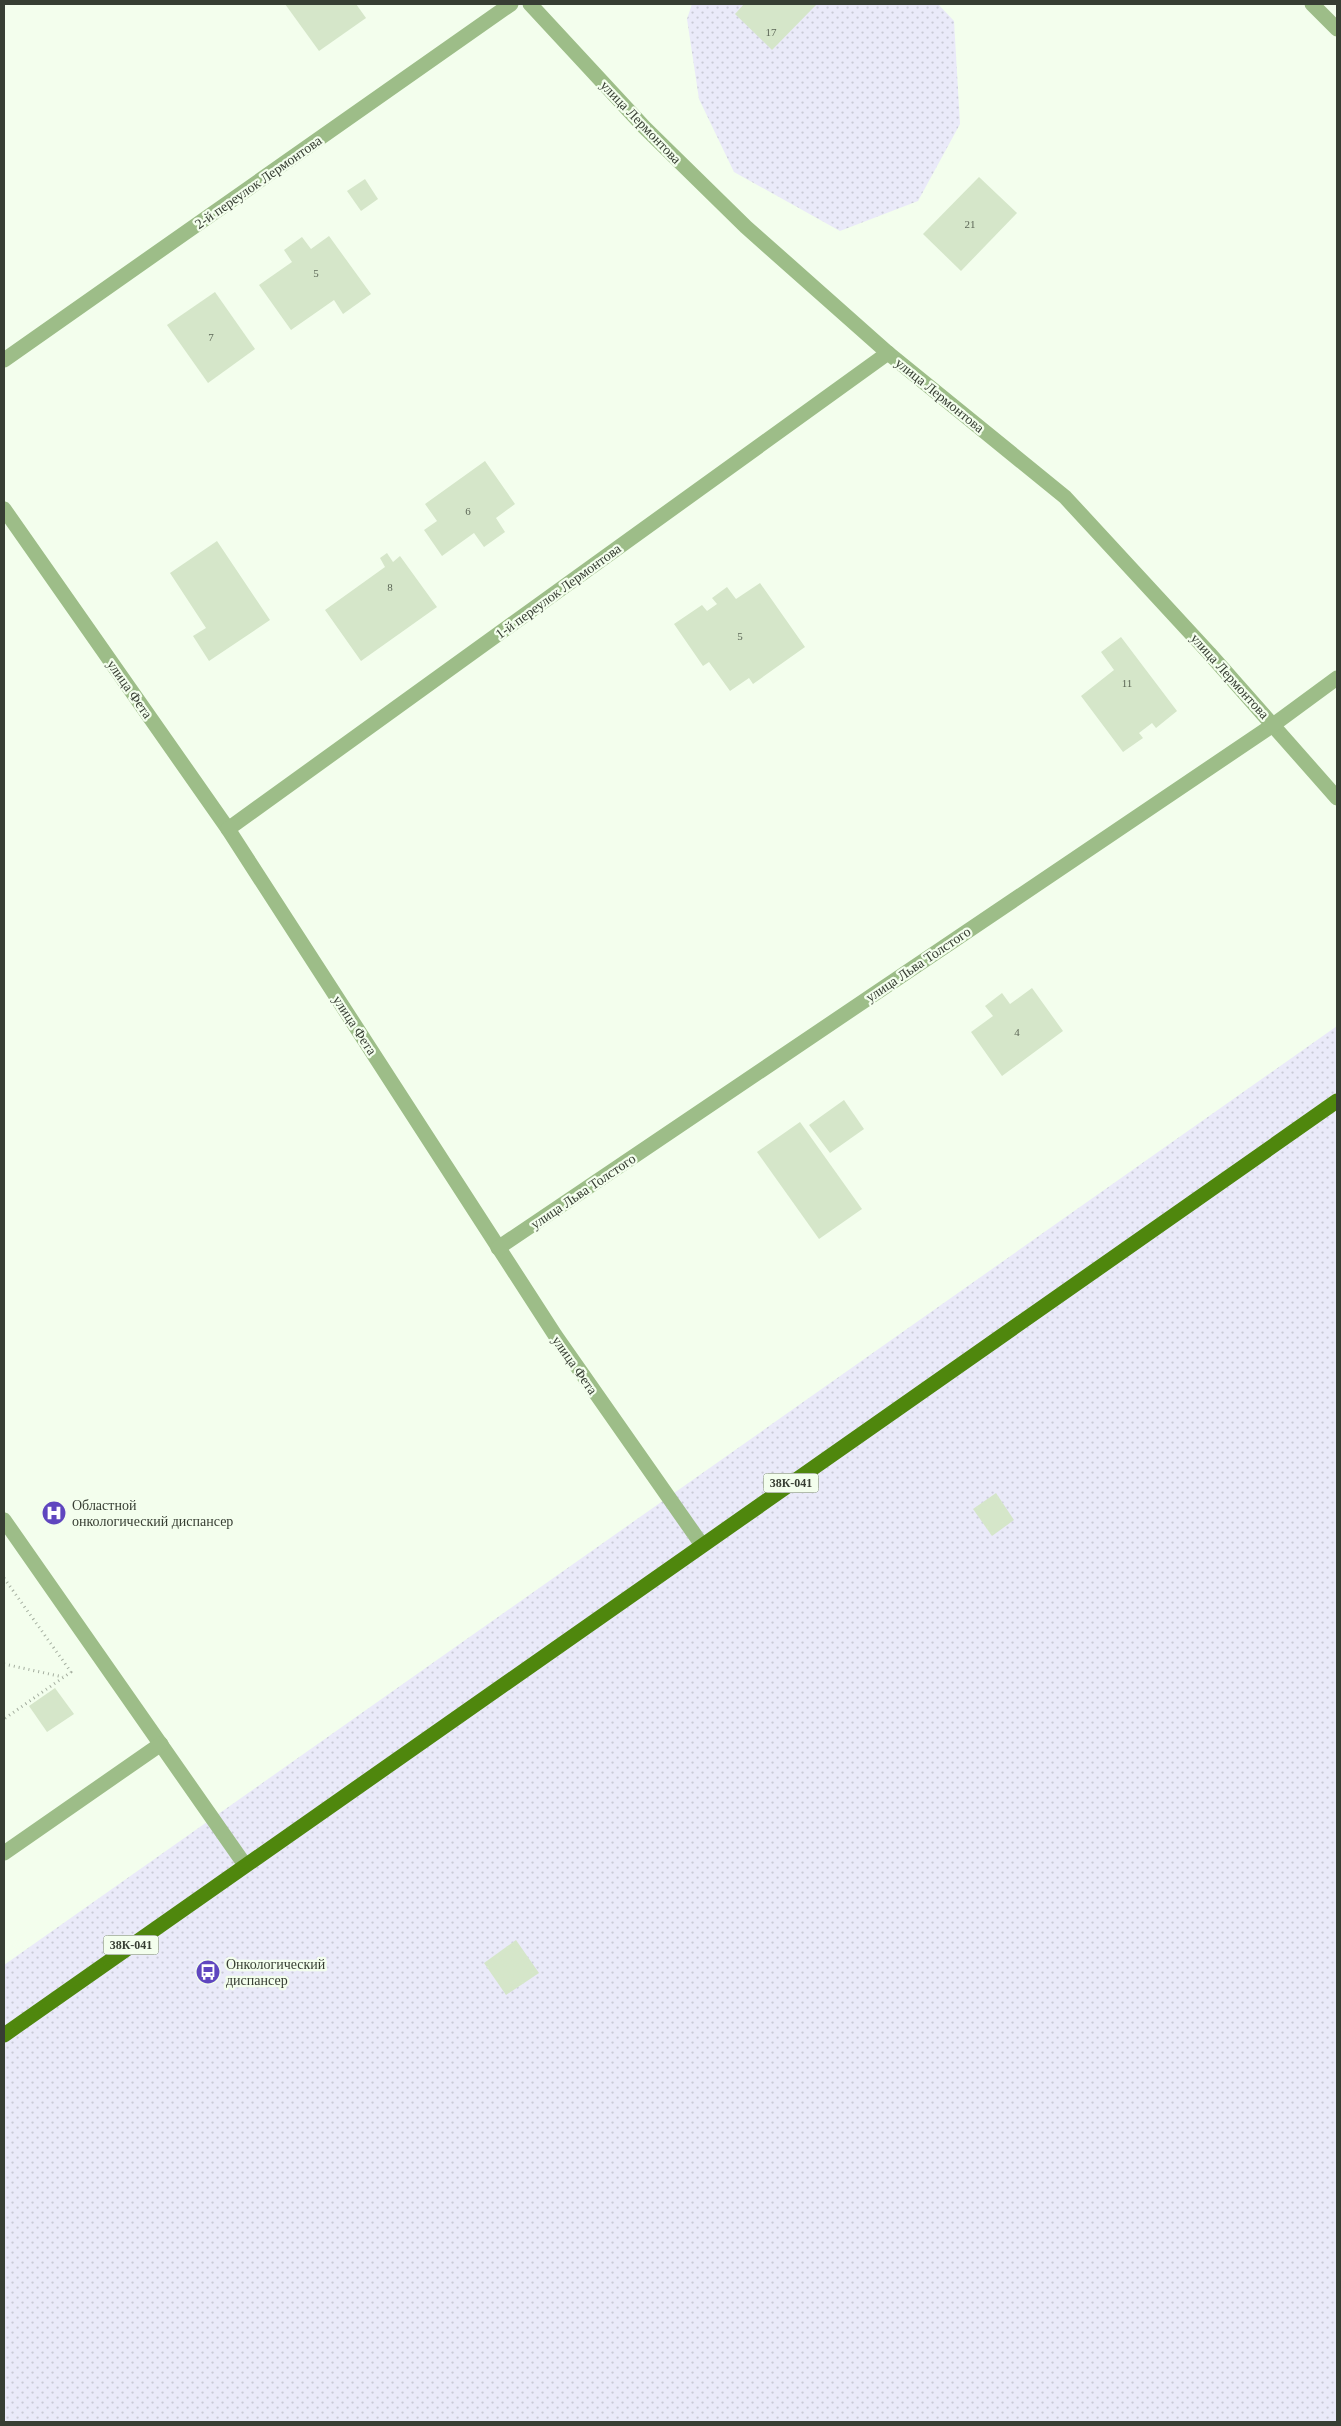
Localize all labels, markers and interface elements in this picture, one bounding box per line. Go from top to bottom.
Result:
house number: 17 [766,26,777,38]
street label: улица Лермонтова [597,78,685,167]
street label: 2-й переулок Лермонтова [192,132,325,232]
house number: 21 [965,218,976,230]
house number: 5 [313,267,319,279]
house number: 7 [208,331,214,343]
street label: улица Лермонтова [892,355,988,436]
house number: 6 [465,505,471,517]
street label: 1-й переулок Лермонтова [493,540,625,642]
house number: 8 [387,581,393,593]
house number: 5 [737,630,743,642]
street label: улица Лермонтова [1187,631,1272,723]
street label: улица Фета [104,657,156,722]
house number: 11 [1122,677,1132,689]
street label: улица Льва Толстого [863,924,973,1005]
street label: улица Фета [330,993,380,1058]
house number: 4 [1014,1026,1020,1038]
street label: улица Льва Толстого [528,1151,638,1232]
street label: улица Фета [549,1333,601,1398]
road number: 38К-041 [764,1474,818,1492]
place label: Областной онкологический диспансер [72,1498,233,1529]
hospital icon: Областной онкологический диспансер [41,1500,67,1526]
road number: 38К-041 [104,1936,158,1954]
place label: Онкологический диспансер [226,1957,326,1988]
bus stop icon: Онкологический диспансер [195,1959,221,1985]

